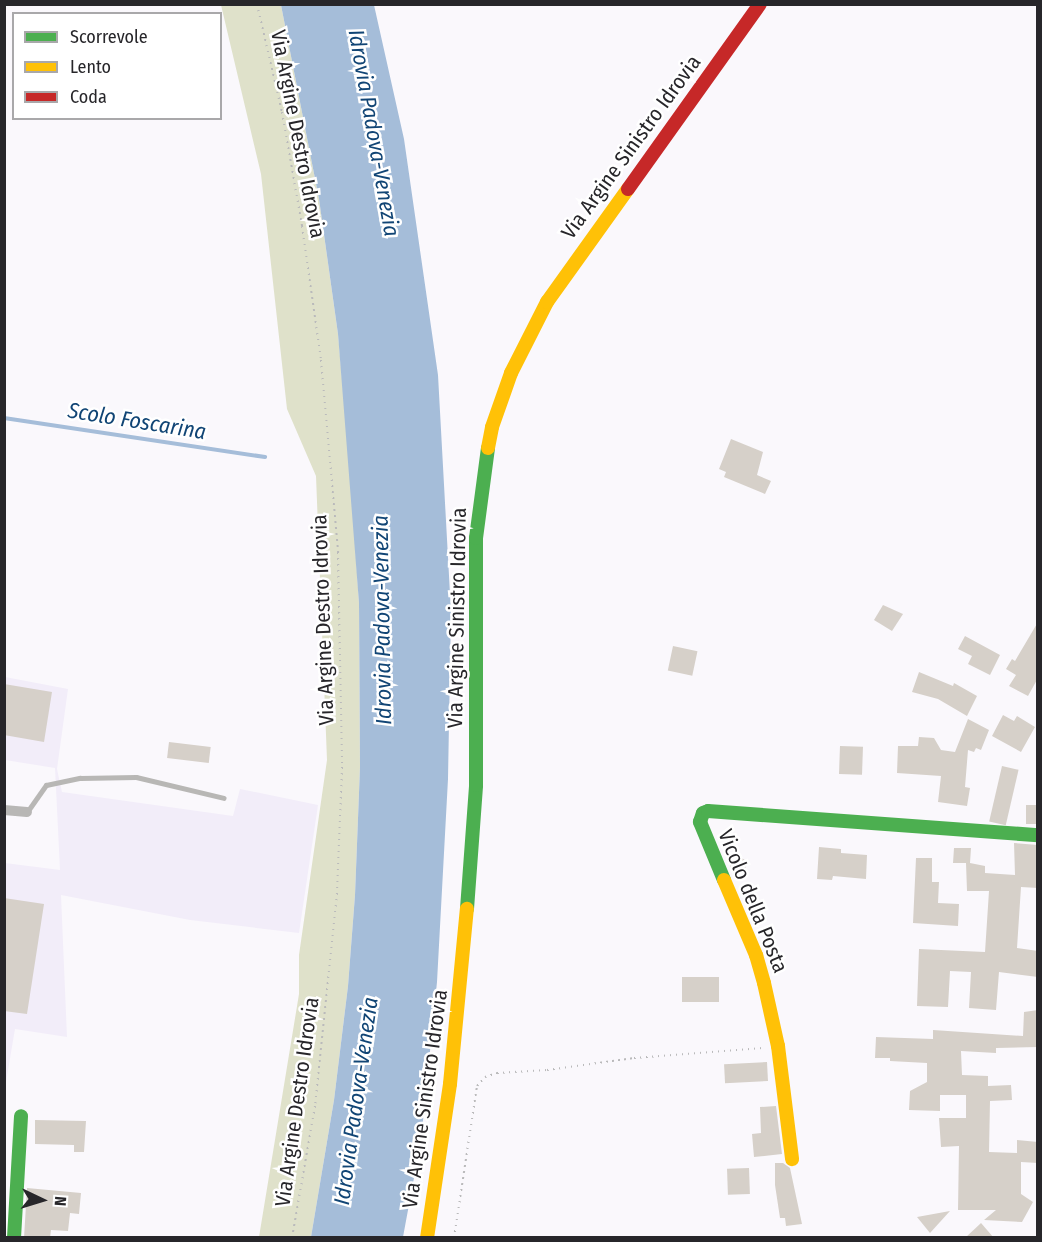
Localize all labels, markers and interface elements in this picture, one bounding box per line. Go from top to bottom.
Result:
legend [12,12,222,120]
text: Scorrevole [70,26,148,48]
water label: Idrovia Padova-Venezia [343,27,405,239]
street label: Via Argine Destro Idrovia [265,28,331,240]
street label: Via Argine Sinistro Idrovia [556,50,706,244]
text: Lento [70,56,111,78]
text: Coda [70,86,107,108]
water label: Scolo Foscarina [66,397,208,445]
street label: Via Argine Sinistro Idrovia [442,507,472,729]
street label: Via Argine Destro Idrovia [307,514,339,726]
water label: Idrovia Padova-Venezia [367,515,397,725]
street label: Vicolo della Posta [713,826,793,976]
street label: Via Argine Sinistro Idrovia [397,988,453,1210]
water label: Idrovia Padova-Venezia [328,995,384,1207]
street label: Via Argine Destro Idrovia [270,996,324,1208]
north arrow [12,1170,72,1230]
text: N [51,1196,70,1207]

